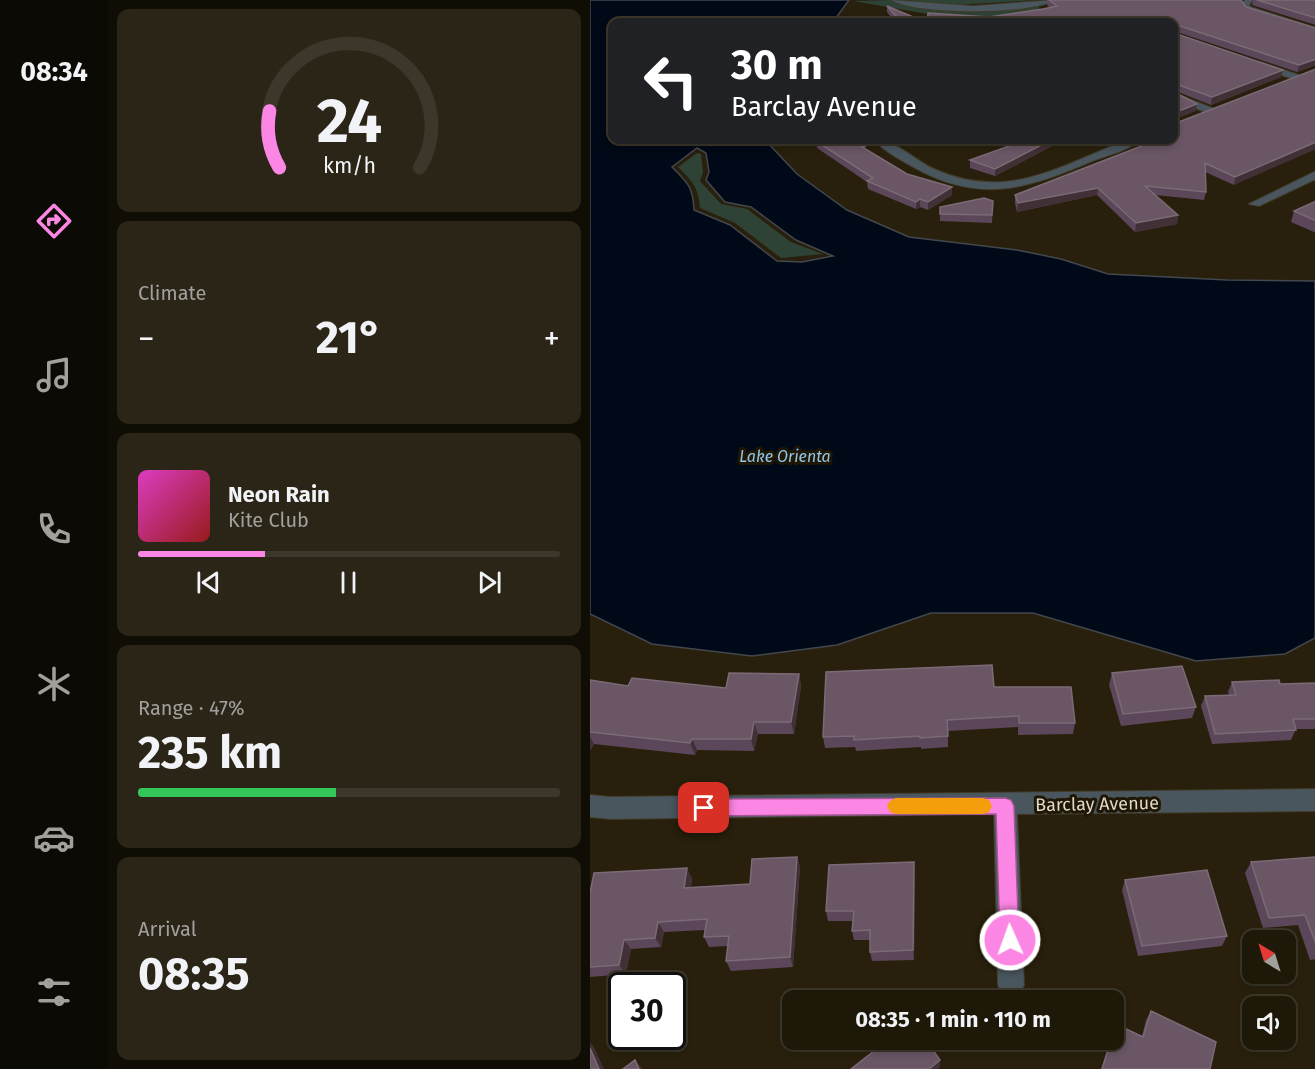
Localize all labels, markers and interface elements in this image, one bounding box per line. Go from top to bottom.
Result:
text: 30 m [731,40,823,90]
icon: left [632,42,710,120]
text: 08:34 [20,56,88,88]
text: 24 [316,84,382,159]
text: Barclay Avenue [731,91,917,123]
text: km/h [322,153,376,179]
icon: directions [33,200,75,242]
text: Climate [138,281,206,305]
text: 21° [316,311,382,365]
text: − [138,319,155,359]
text: + [544,319,560,359]
icon: music [33,354,75,396]
water label: Lake Orienta [739,447,831,466]
text: Neon Rain [228,481,330,508]
icon: phone [33,508,75,550]
text: Kite Club [228,508,309,532]
icon: previous [192,566,225,599]
icon: pause [332,566,365,599]
icon: next [473,566,506,599]
icon: climate [33,663,75,705]
text: Range · 47% [138,696,245,720]
text: 235 km [138,726,282,780]
pin [678,782,729,833]
icon: arrive [687,791,720,824]
street label: Barclay Avenue [1035,792,1159,816]
icon: car [33,817,75,859]
position arrow [978,908,1042,972]
text: Arrival [138,917,197,941]
north arrow [1242,930,1296,984]
map controls [1242,930,1296,1050]
text: 08:35 [138,947,250,1001]
icon: filters [33,971,75,1013]
speed limit sign: 30 [608,972,686,1050]
button: sound [1242,996,1296,1050]
text: 08:35 · 1 min · 110 m [855,1006,1051,1033]

